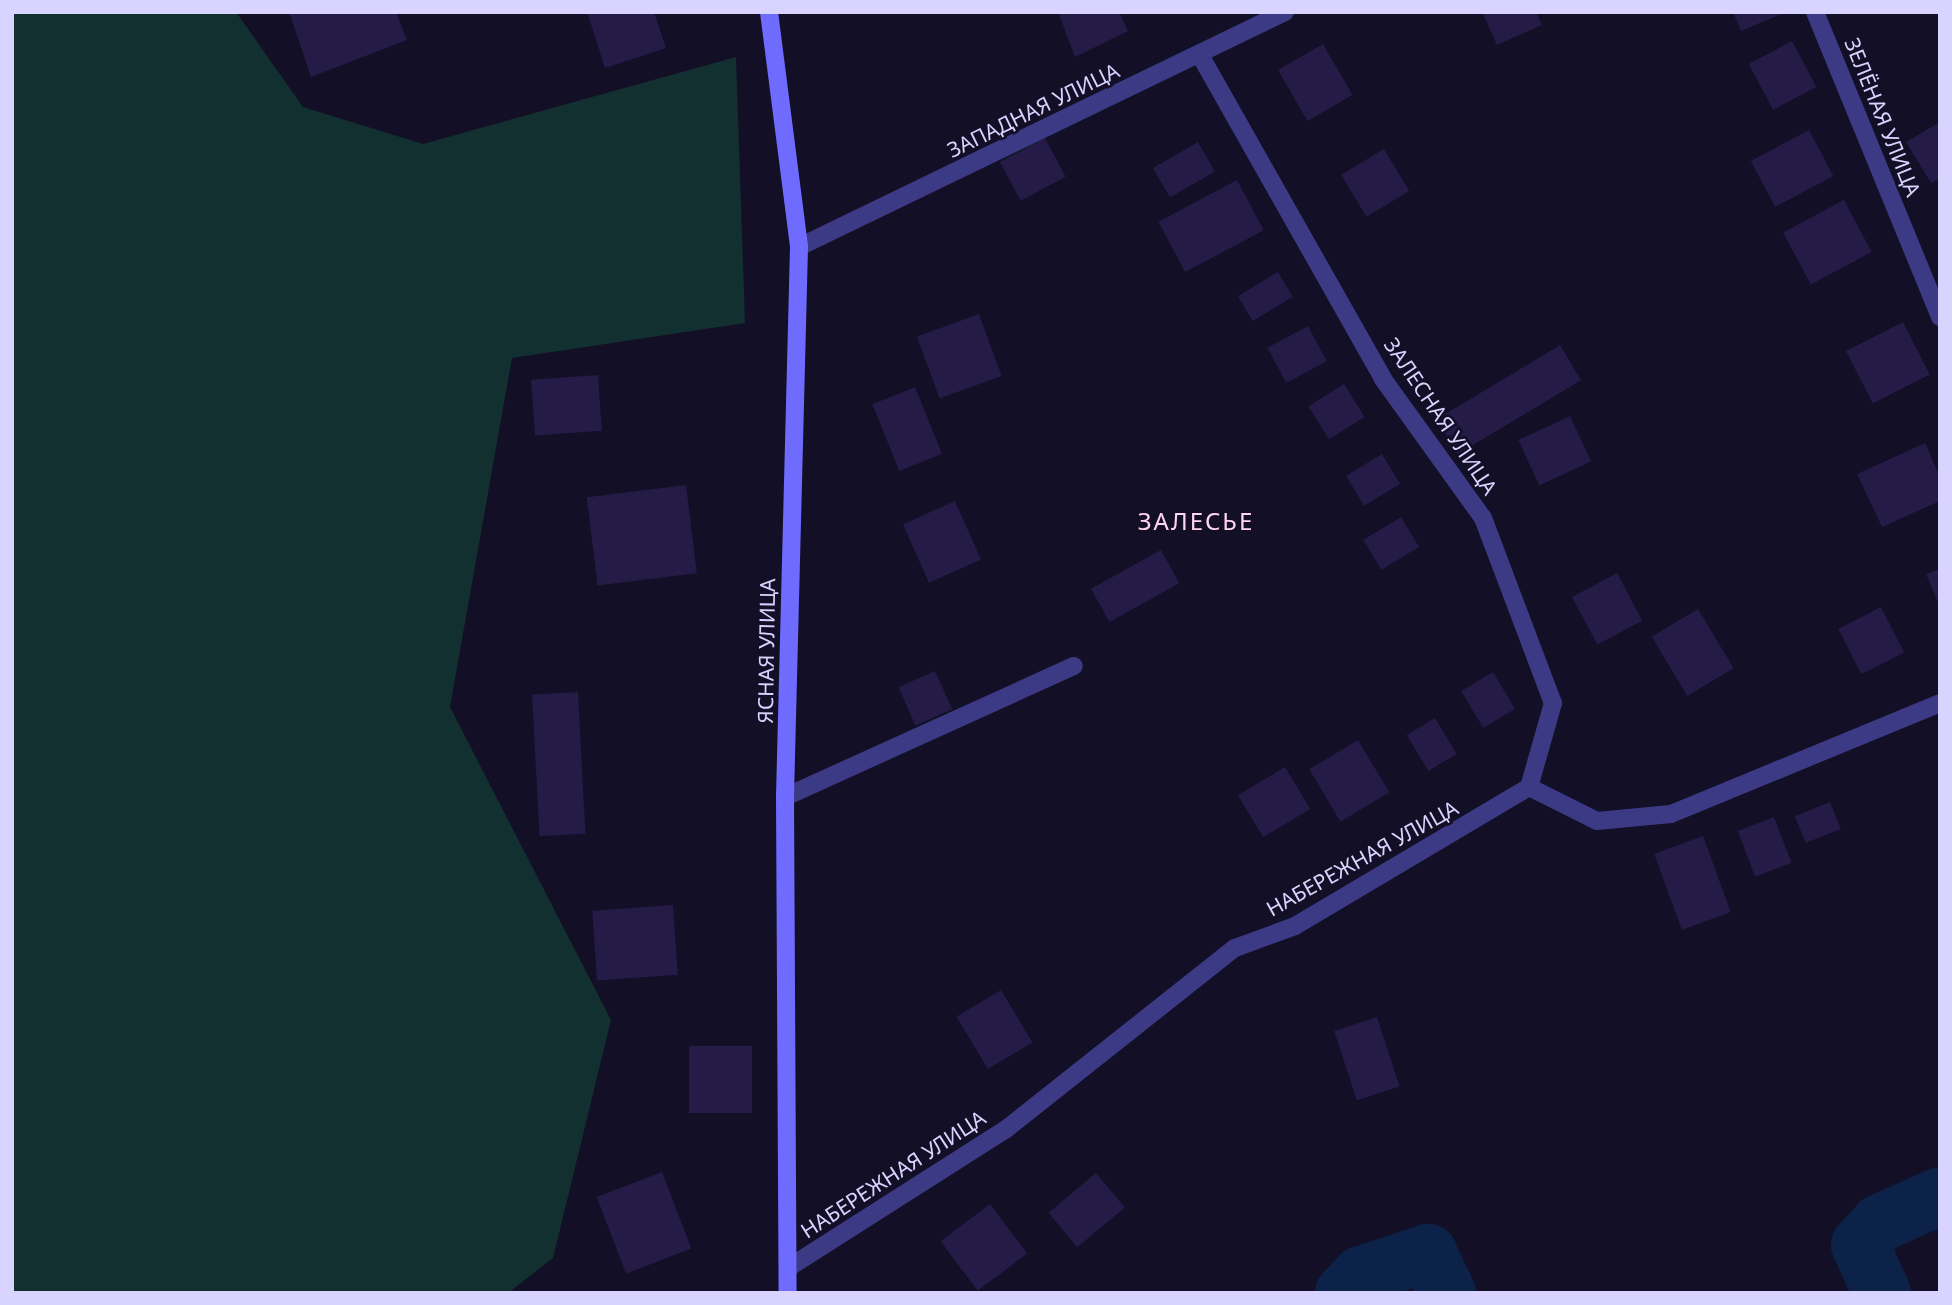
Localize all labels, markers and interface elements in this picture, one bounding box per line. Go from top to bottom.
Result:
street label: ЗЕЛЁНАЯ УЛИЦА [1840,34,1926,200]
street label: ЗАПАДНАЯ УЛИЦА [943,57,1123,163]
street label: ЗАЛЕСНАЯ УЛИЦА [1379,333,1503,499]
district label: ЗАЛЕСЬЕ [1139,507,1253,535]
street label: ЯСНАЯ УЛИЦА [752,578,780,724]
street label: НАБЕРЕЖНАЯ УЛИЦА [1262,795,1462,921]
street label: НАБЕРЕЖНАЯ УЛИЦА [796,1105,990,1243]

